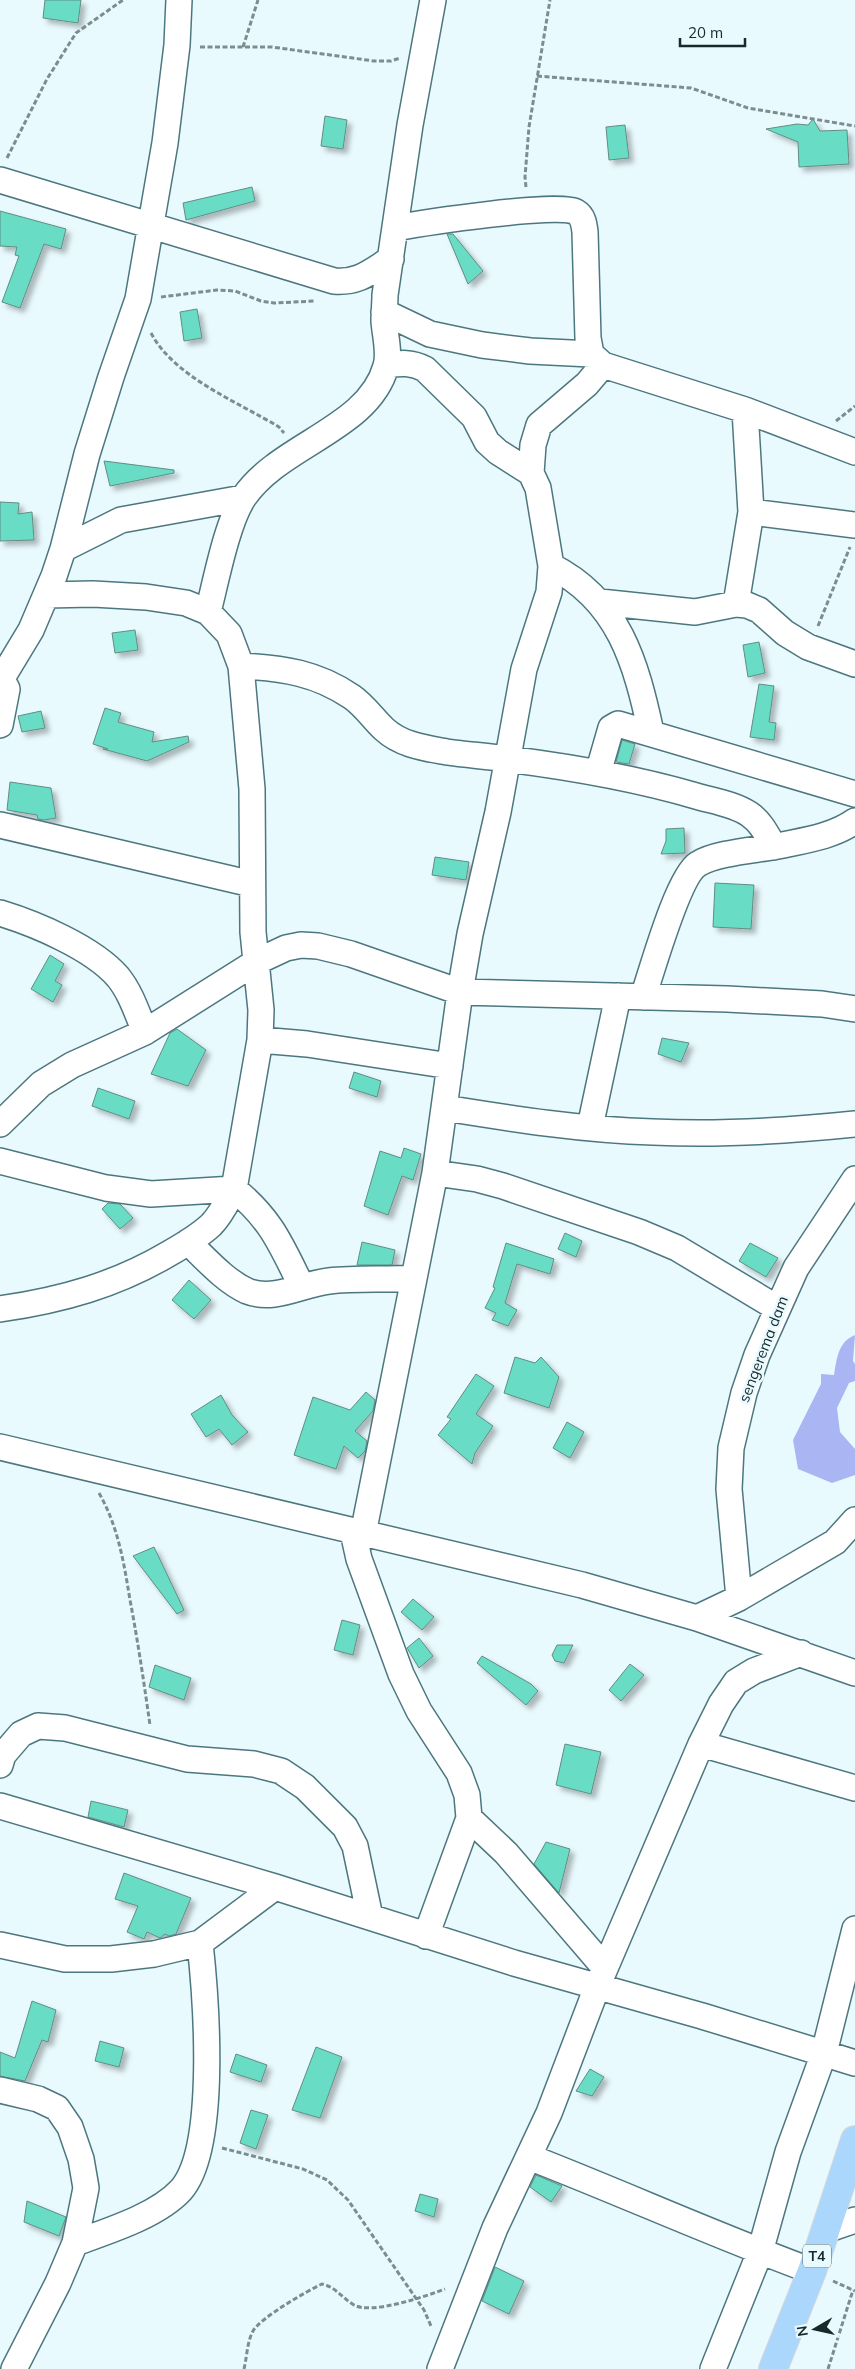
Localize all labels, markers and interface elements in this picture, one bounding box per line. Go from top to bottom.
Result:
scale bar [680,15,745,47]
text: 20 m [688,23,723,42]
street label: sengerema dam [734,1293,792,1405]
road number: T4 [803,2244,831,2268]
north arrow [790,2304,840,2354]
text: N [792,2324,812,2338]

